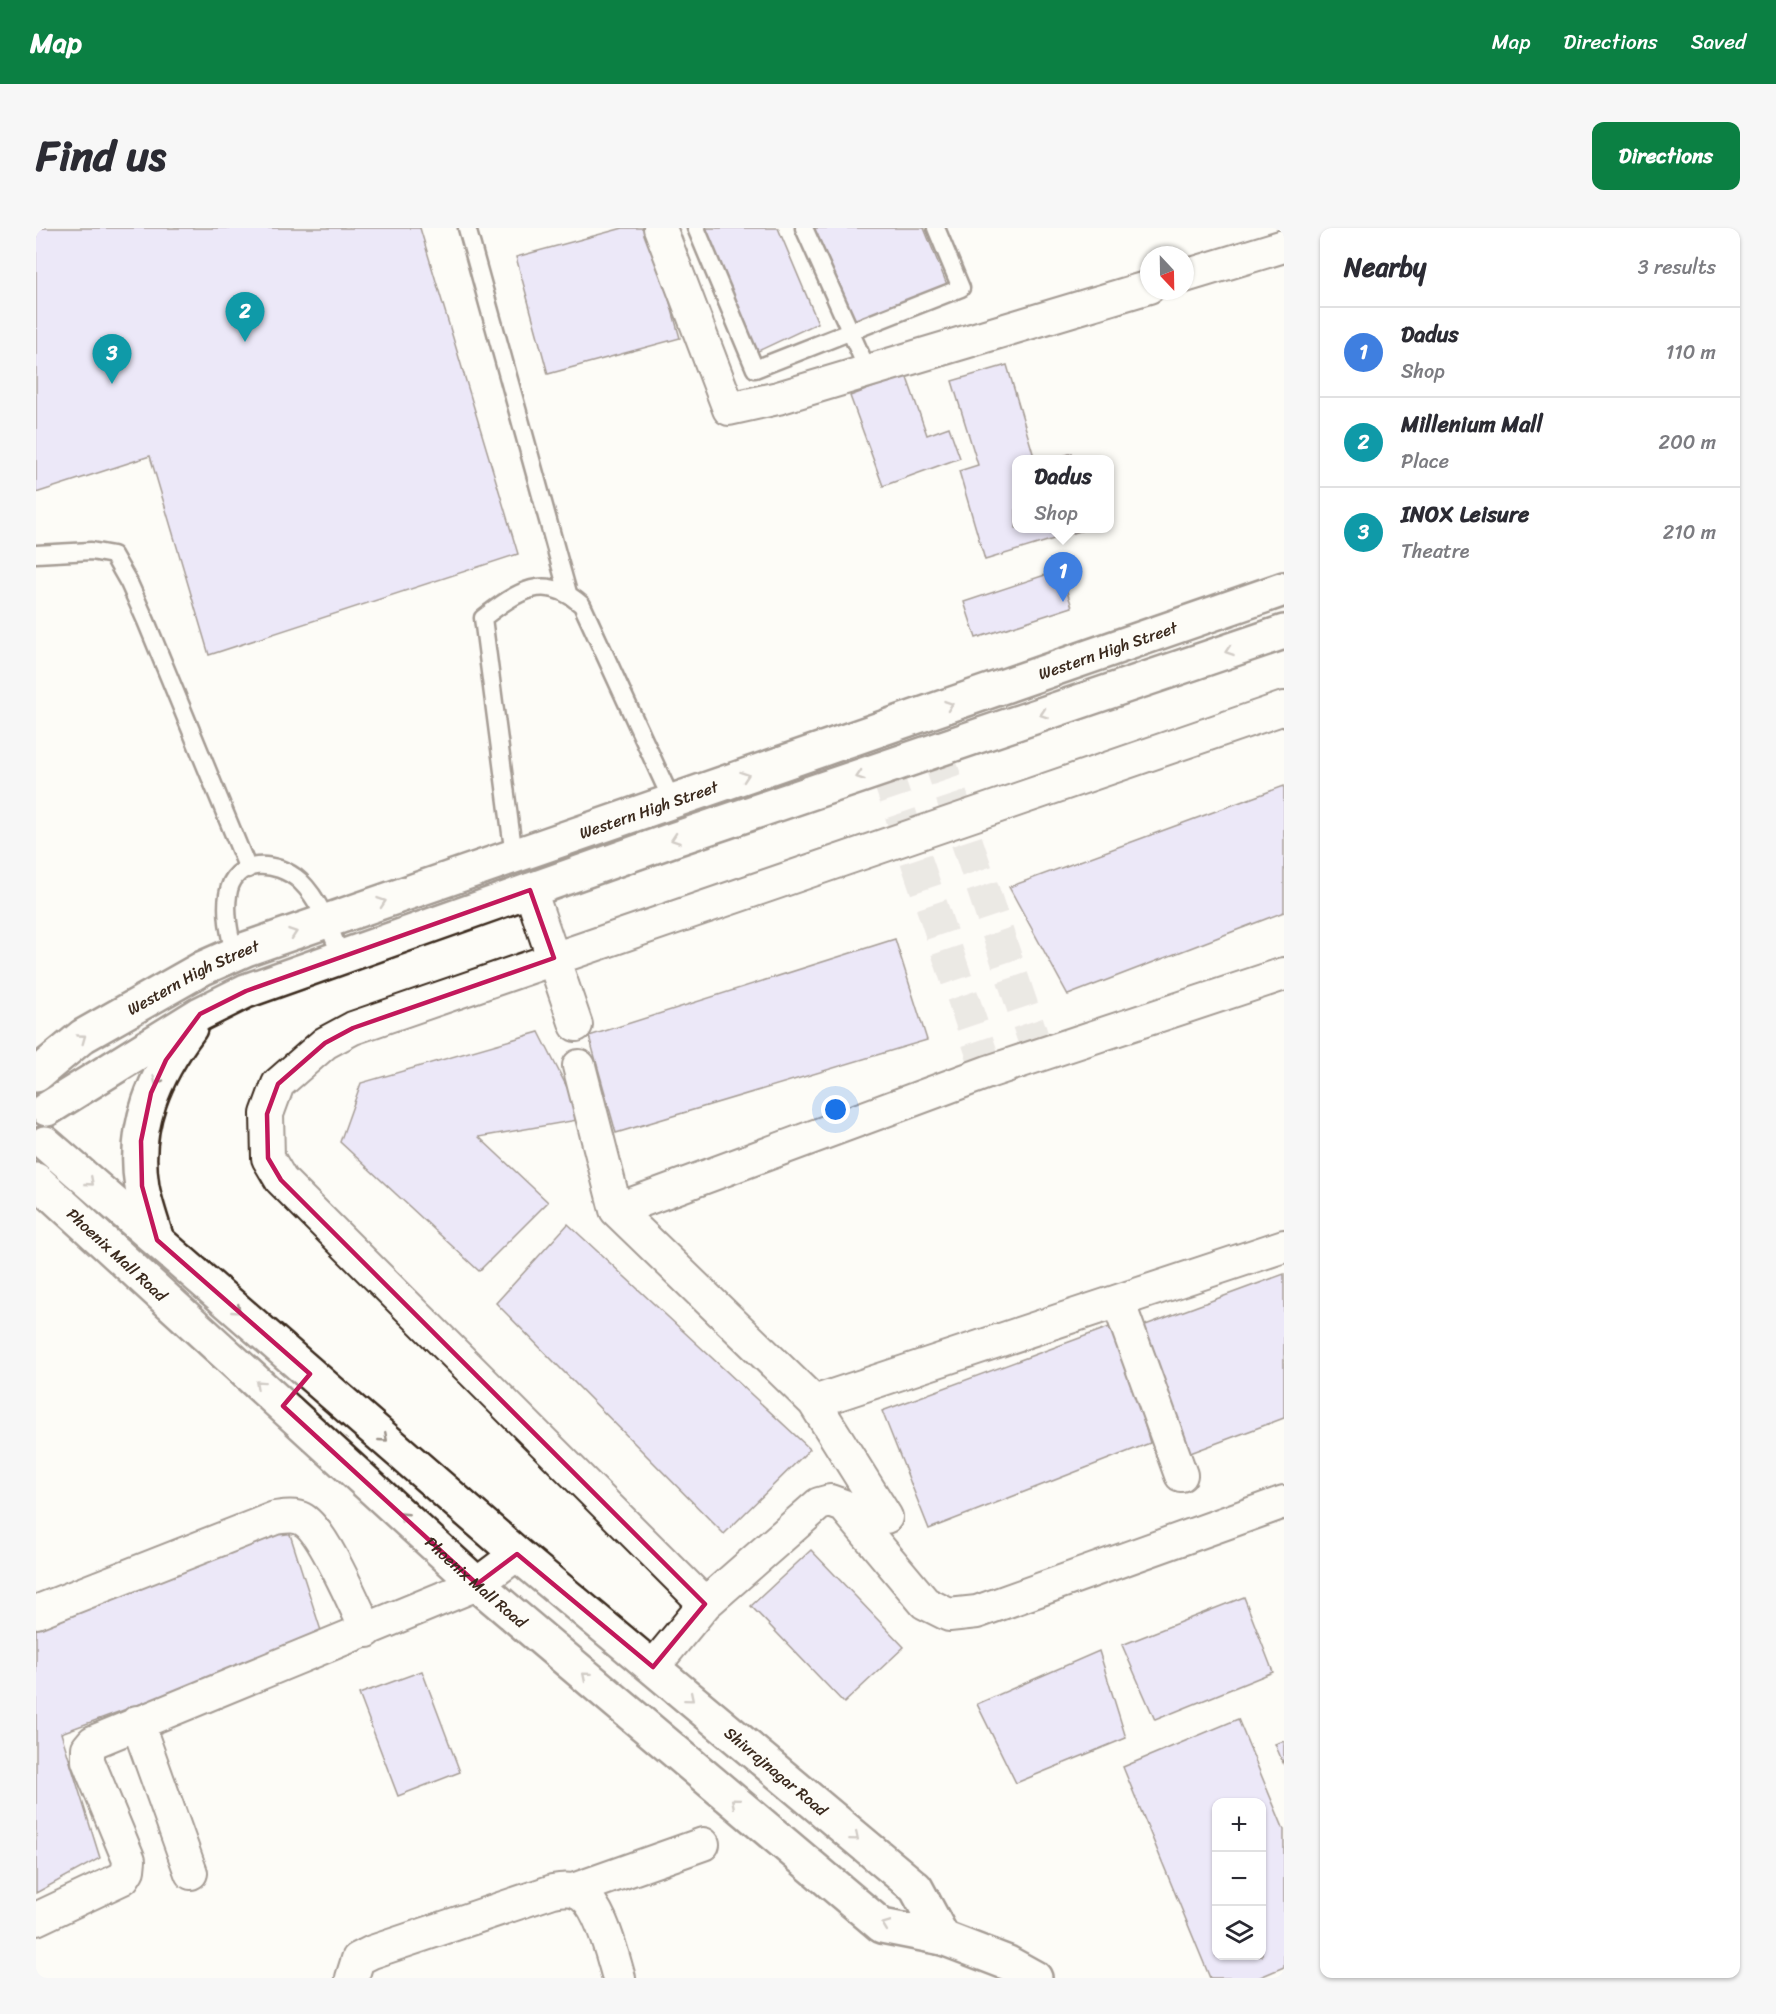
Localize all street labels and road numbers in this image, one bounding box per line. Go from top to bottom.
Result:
street label: Western High Street [1034,613,1182,688]
street label: Western High Street [575,772,723,847]
street label: Western High Street [121,931,263,1023]
street label: Phoenix Mall Road [60,1201,175,1310]
street label: Phoenix Mall Road [418,1529,535,1637]
street label: Shivrajnagar Road [718,1719,836,1825]

